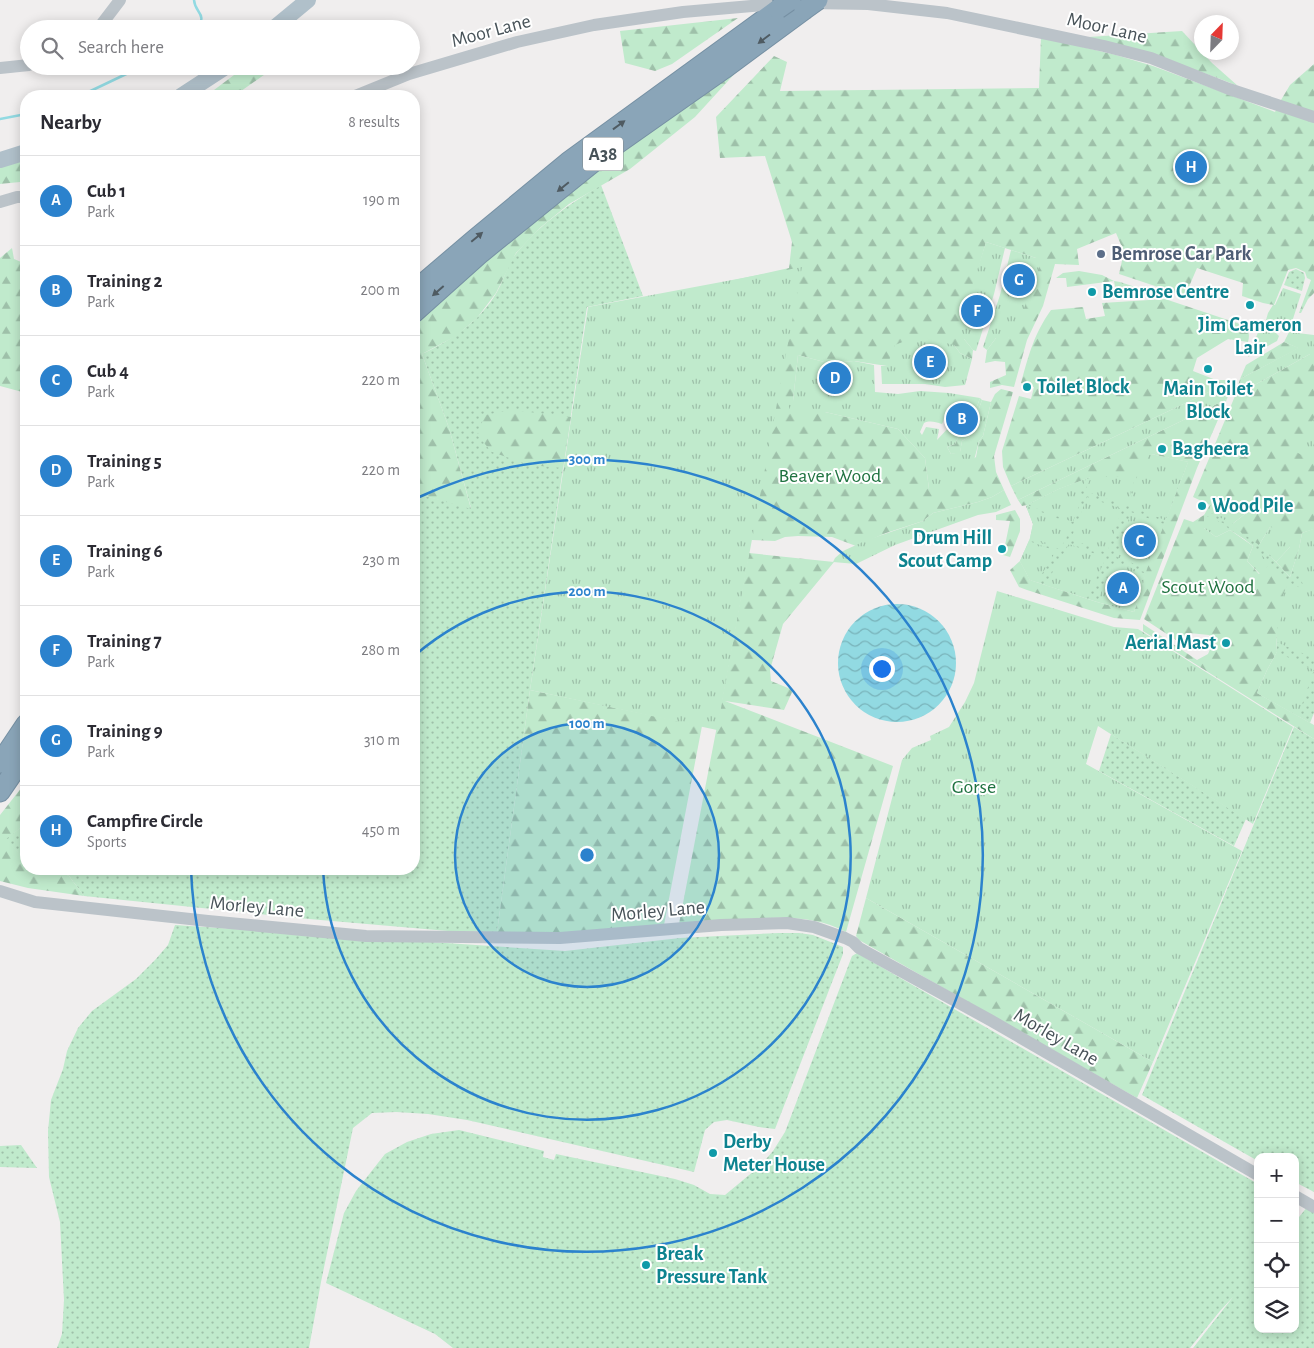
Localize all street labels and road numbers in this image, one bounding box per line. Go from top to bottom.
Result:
street label: Moor Lane [1065,9,1149,47]
street label: Moor Lane [449,11,533,51]
road number: A38 [583,138,623,170]
street label: Morley Lane [209,893,305,921]
street label: Morley Lane [610,897,706,925]
street label: Morley Lane [1010,1005,1102,1069]

